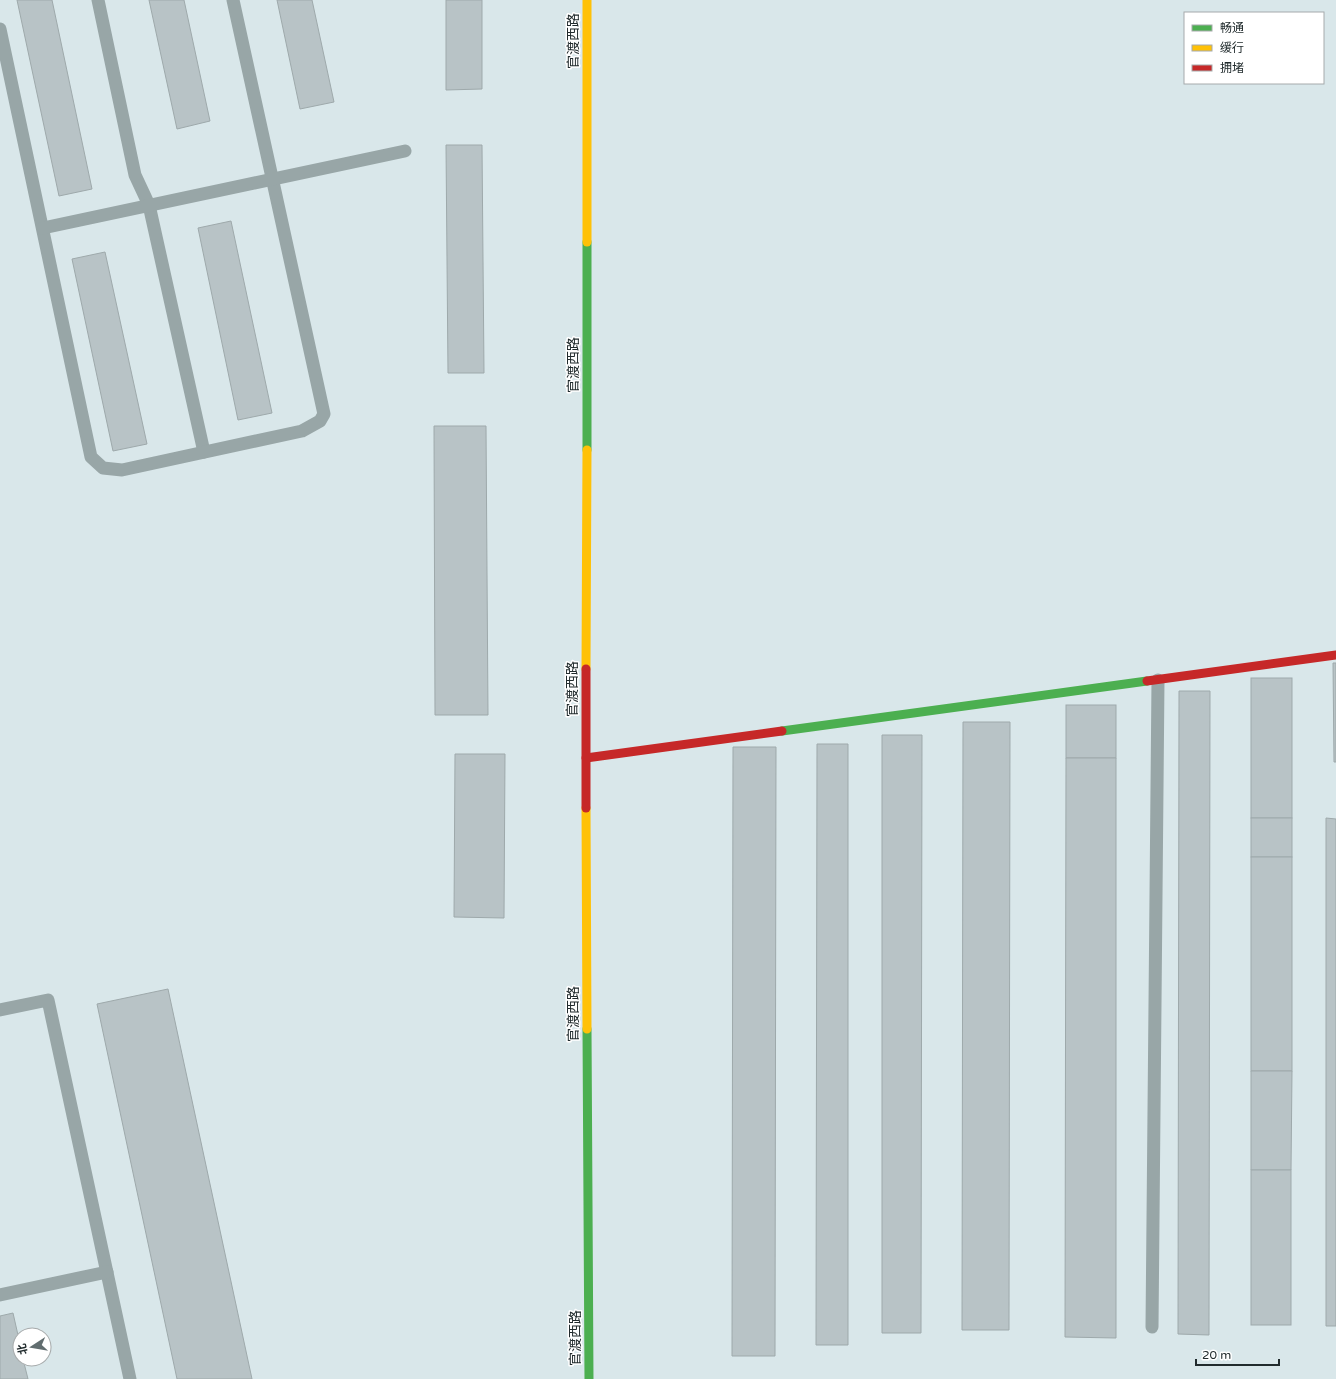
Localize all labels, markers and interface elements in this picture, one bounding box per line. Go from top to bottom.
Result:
legend [1184,12,1324,84]
street label: 官渡西路 [565,13,582,69]
text: 畅通 [1220,21,1244,35]
text: 缓行 [1220,41,1244,55]
text: 拥堵 [1220,61,1244,75]
street label: 官渡西路 [565,337,582,393]
street label: 官渡西路 [564,661,581,717]
street label: 官渡西路 [565,986,582,1042]
street label: 官渡西路 [567,1310,584,1366]
north arrow [12,1327,52,1367]
scale bar [1196,1341,1279,1367]
text: 北 [15,1342,30,1356]
text: 20 m [1202,1348,1231,1362]

